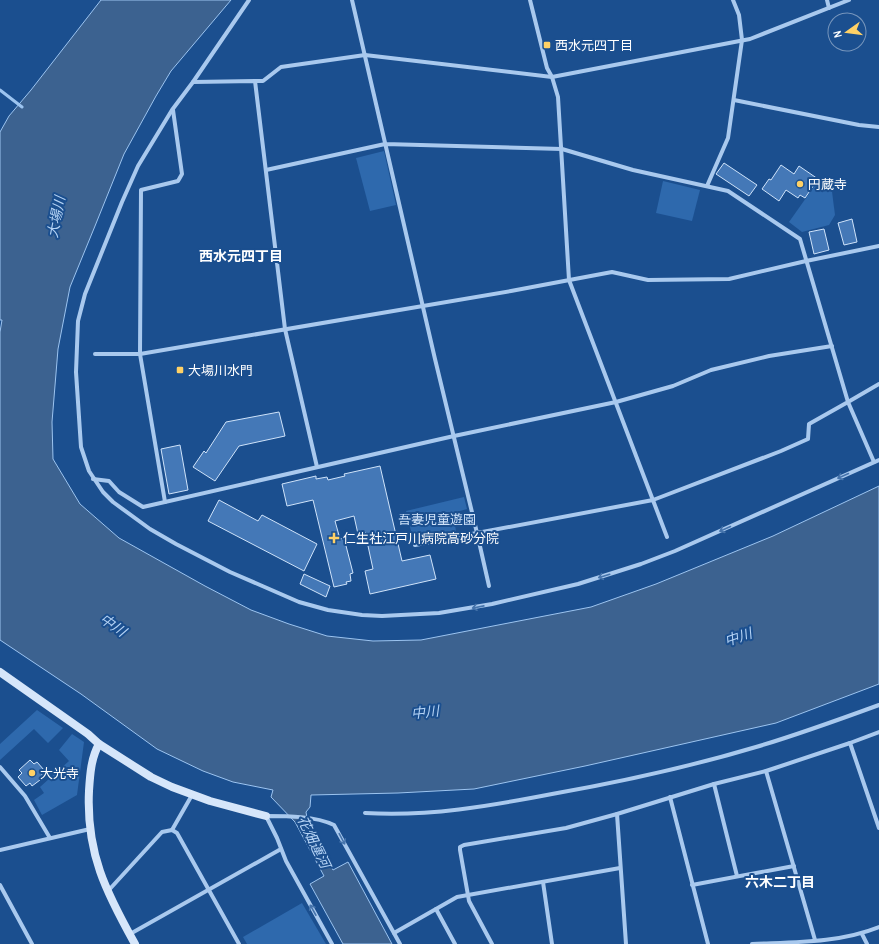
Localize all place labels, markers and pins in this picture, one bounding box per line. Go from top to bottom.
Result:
place label: 西水元四丁目 [555,37,633,54]
marker: 西水元四丁目 [542,40,552,50]
place label: 円蔵寺 [808,176,847,193]
marker: 円蔵寺 [795,179,805,189]
place label: 大場川水門 [188,362,253,379]
marker: 大場川水門 [175,365,185,375]
place label: 仁生社江戸川病院高砂分院 [343,530,499,547]
marker: 仁生社江戸川病院高砂分院 [328,532,340,544]
place label: 大光寺 [40,765,79,782]
marker: 大光寺 [27,768,37,778]

